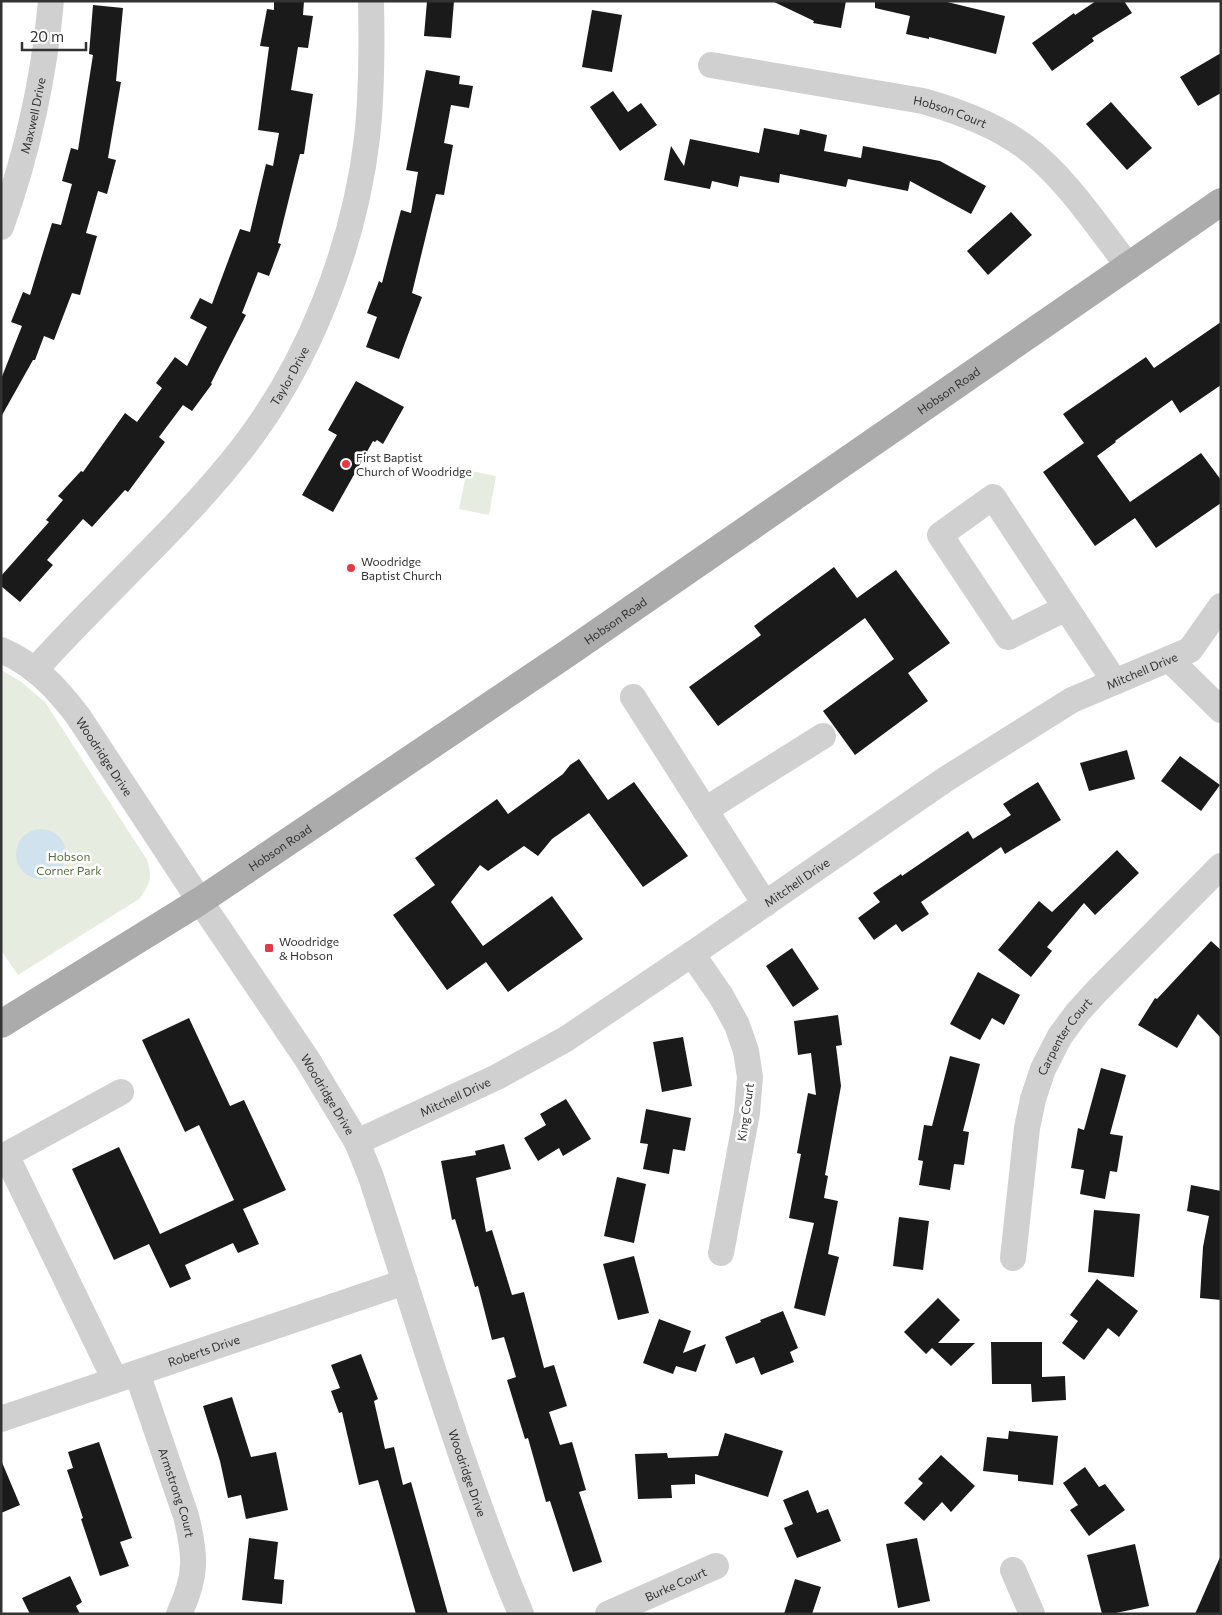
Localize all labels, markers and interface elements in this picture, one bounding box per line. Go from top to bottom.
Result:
scale bar [22,20,86,52]
text: 20 m [30,27,64,45]
street label: Maxwell Drive [17,76,48,155]
street label: Hobson Court [913,93,989,130]
street label: Taylor Drive [267,344,311,408]
street label: Hobson Road [914,364,982,417]
place label: First Baptist Church of Woodridge [356,450,472,478]
marker: First Baptist Church of Woodridge [340,458,352,470]
place label: Woodridge Baptist Church [361,554,442,582]
marker: Woodridge Baptist Church [345,562,357,574]
street label: Hobson Road [581,594,649,647]
street label: Mitchell Drive [1104,649,1179,692]
street label: Woodridge Drive [74,714,136,798]
street label: Hobson Road [245,821,314,874]
park label: Hobson Corner Park [36,849,102,877]
street label: Mitchell Drive [761,855,832,909]
place label: Woodridge & Hobson [279,934,339,962]
marker: Woodridge & Hobson [263,942,275,954]
street label: Carpenter Court [1035,995,1094,1077]
street label: Woodridge Drive [299,1051,358,1137]
street label: Mitchell Drive [418,1074,492,1119]
street label: King Court [734,1082,756,1142]
street label: Roberts Drive [166,1332,241,1369]
street label: Woodridge Drive [446,1427,490,1519]
street label: Armstrong Court [156,1446,198,1539]
street label: Burke Court [643,1564,709,1604]

